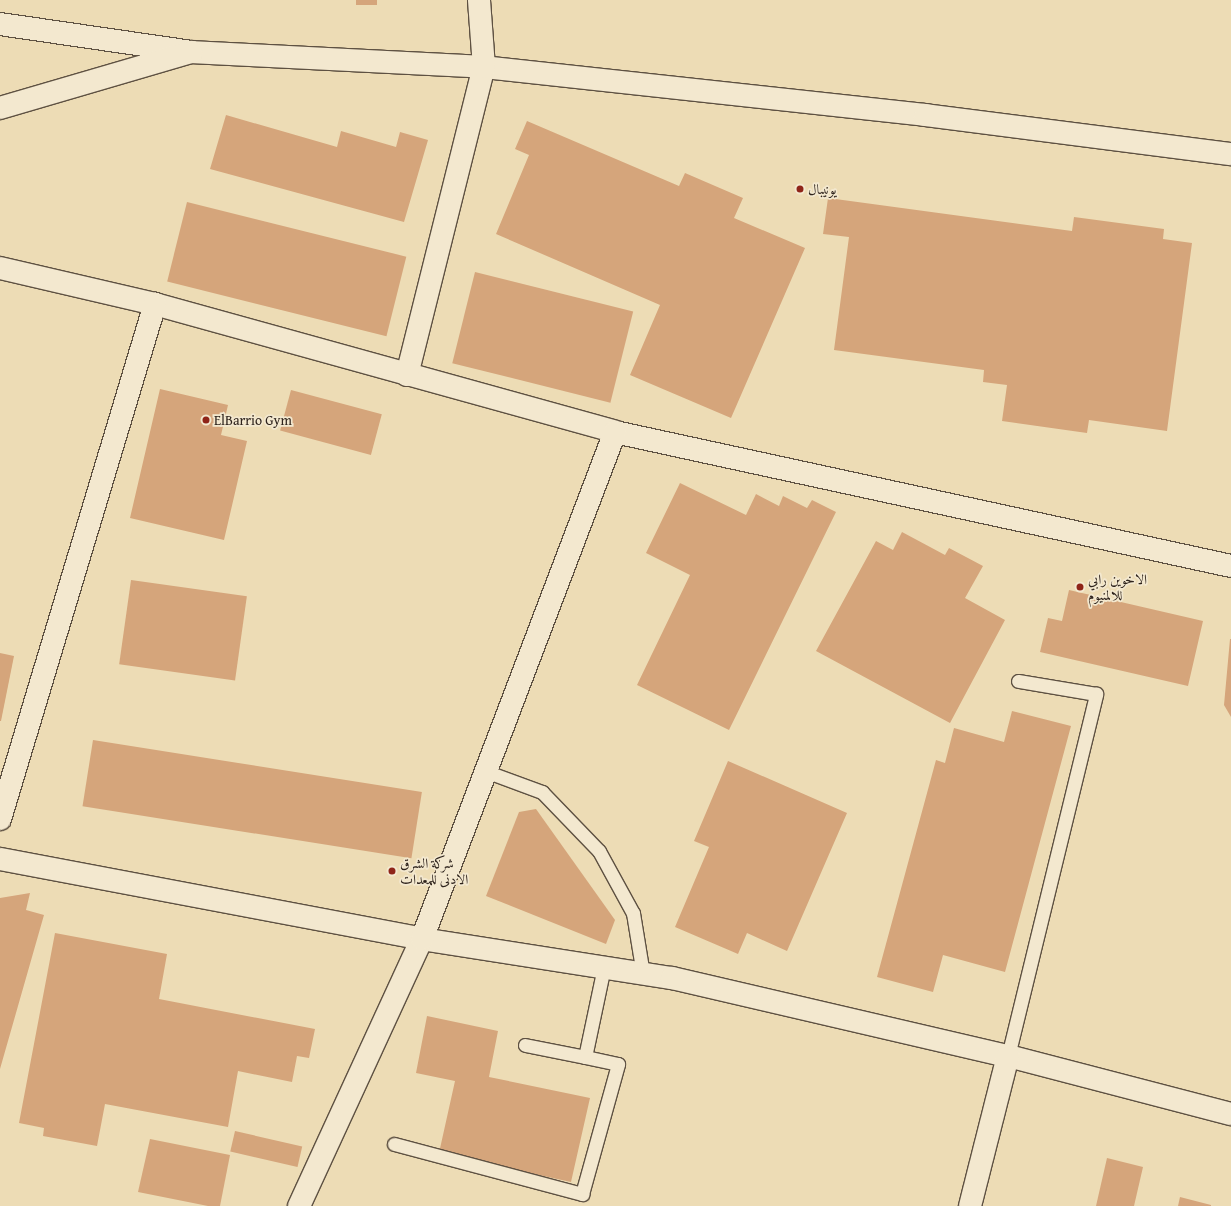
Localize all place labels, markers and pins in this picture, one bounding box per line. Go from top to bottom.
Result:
place label: يونيبال [808,181,836,197]
marker: يونيبال [795,184,805,194]
place label: ElBarrio Gym [214,412,292,428]
marker: ElBarrio Gym [201,415,211,425]
place label: الاخوين رابي للالمنيوم [1088,571,1147,604]
marker: الاخوين رابي للالمنيوم [1075,582,1085,592]
place label: شركة الشرق الادنى للمعدات [400,855,468,888]
marker: شركة الشرق الادنى للمعدات [387,866,397,876]

